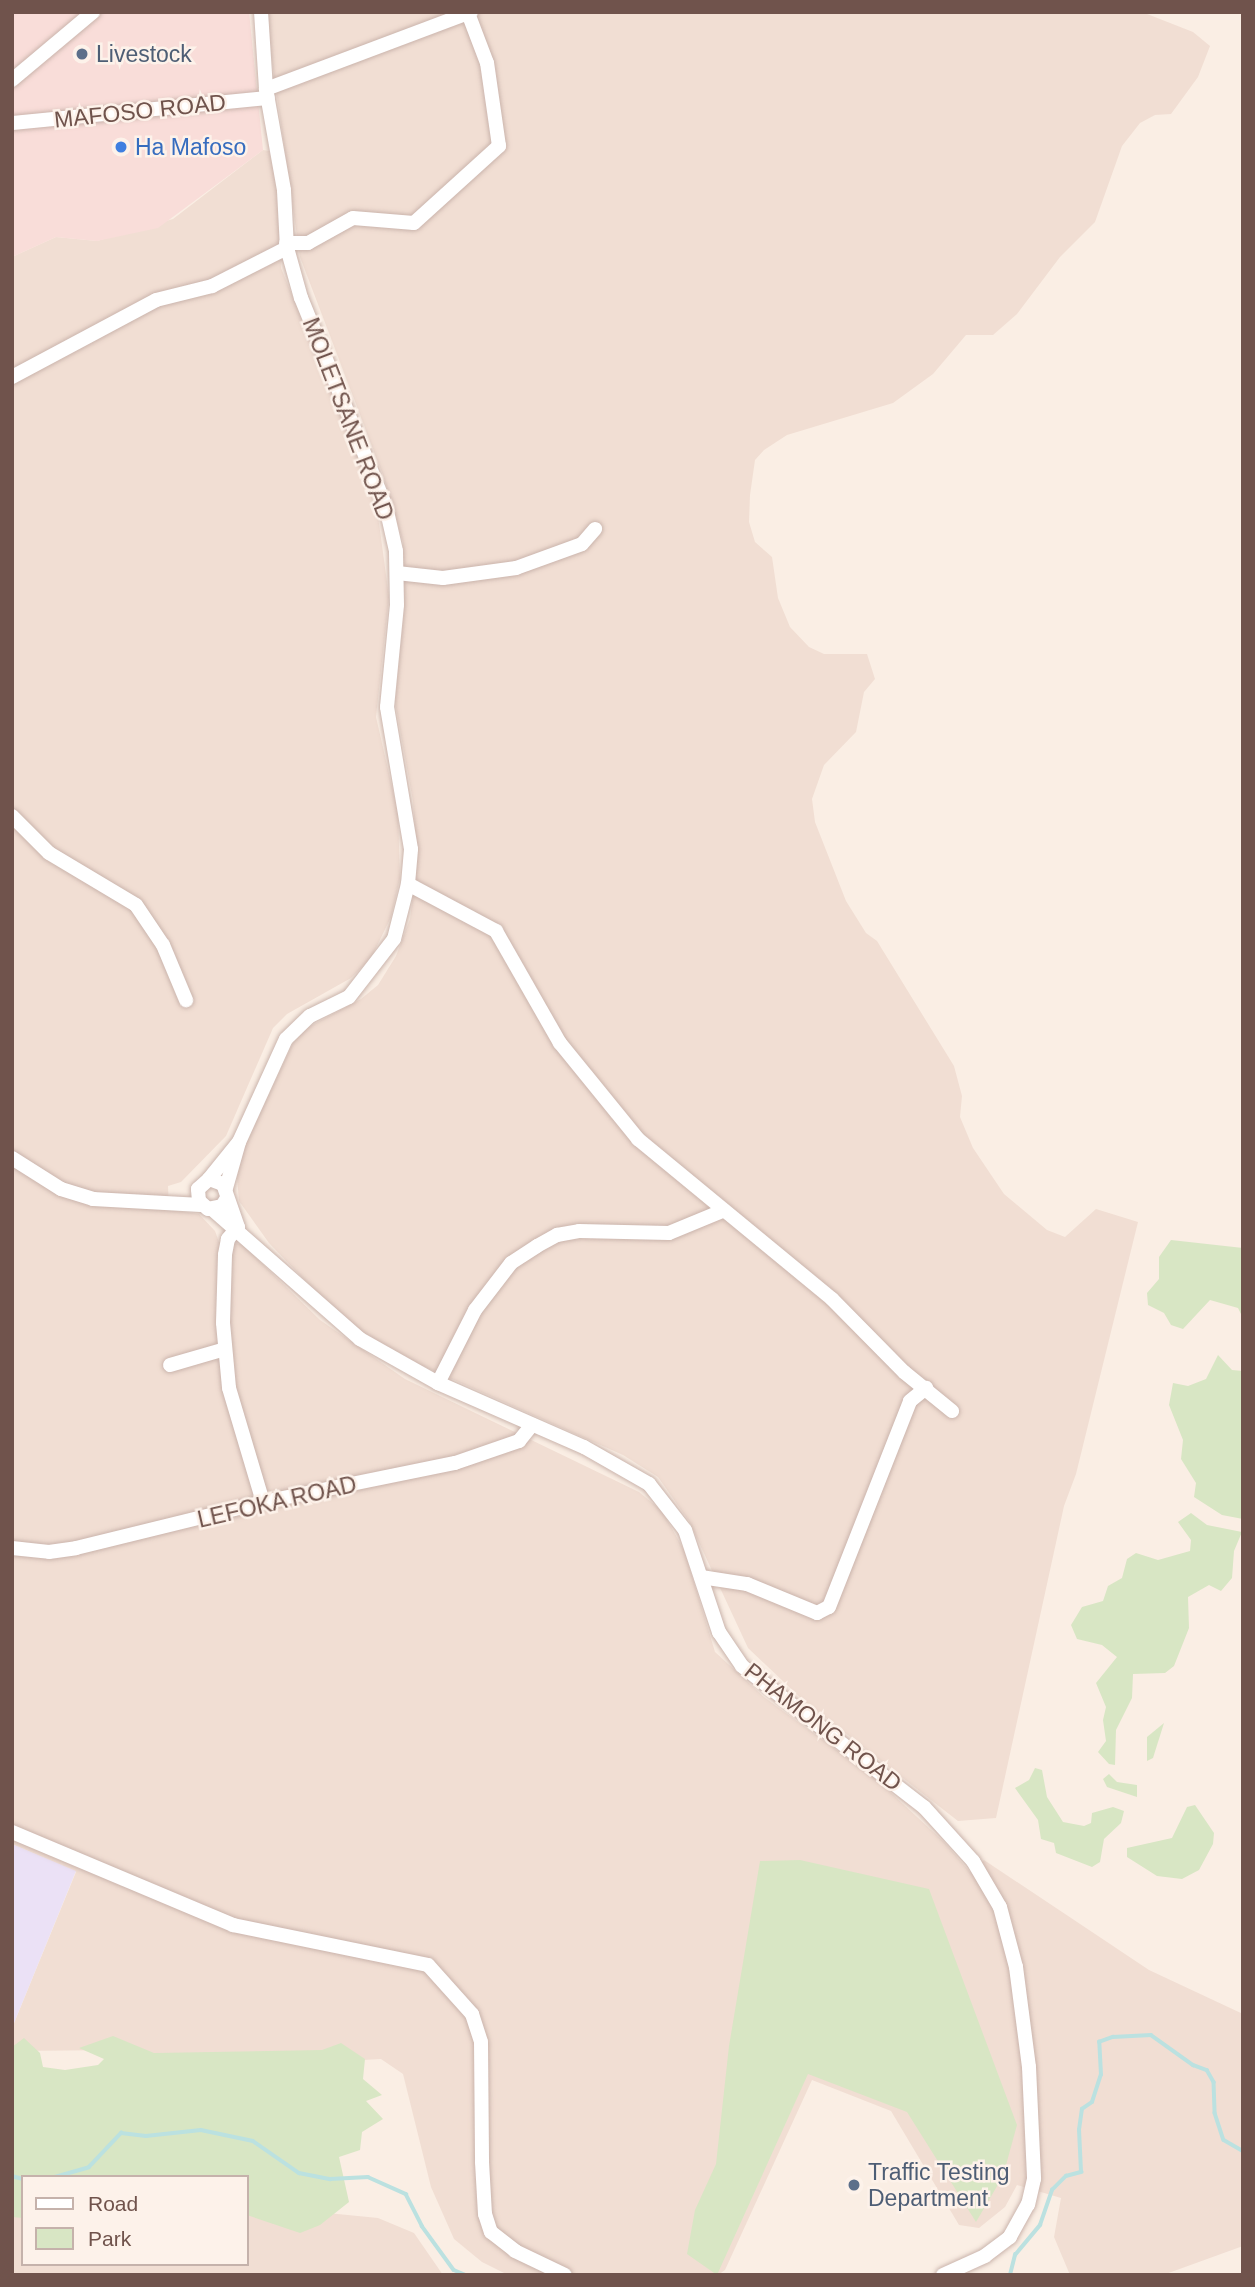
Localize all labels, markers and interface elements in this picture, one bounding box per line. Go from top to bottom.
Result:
place label: Livestock [96,40,192,68]
marker: Livestock [74,46,90,62]
street label: MAFOSO ROAD [53,88,227,134]
place label: Ha Mafoso [135,133,246,161]
marker: Ha Mafoso [113,139,129,155]
street label: MOLETSANE ROAD [297,314,399,524]
street label: LEFOKA ROAD [194,1470,360,1534]
street label: PHAMONG ROAD [739,1657,907,1797]
place label: Traffic Testing Department [868,2158,1010,2212]
legend [21,2175,248,2266]
marker: Traffic Testing Department [846,2177,862,2193]
text: Road [88,2192,138,2215]
text: Park [88,2227,131,2250]

